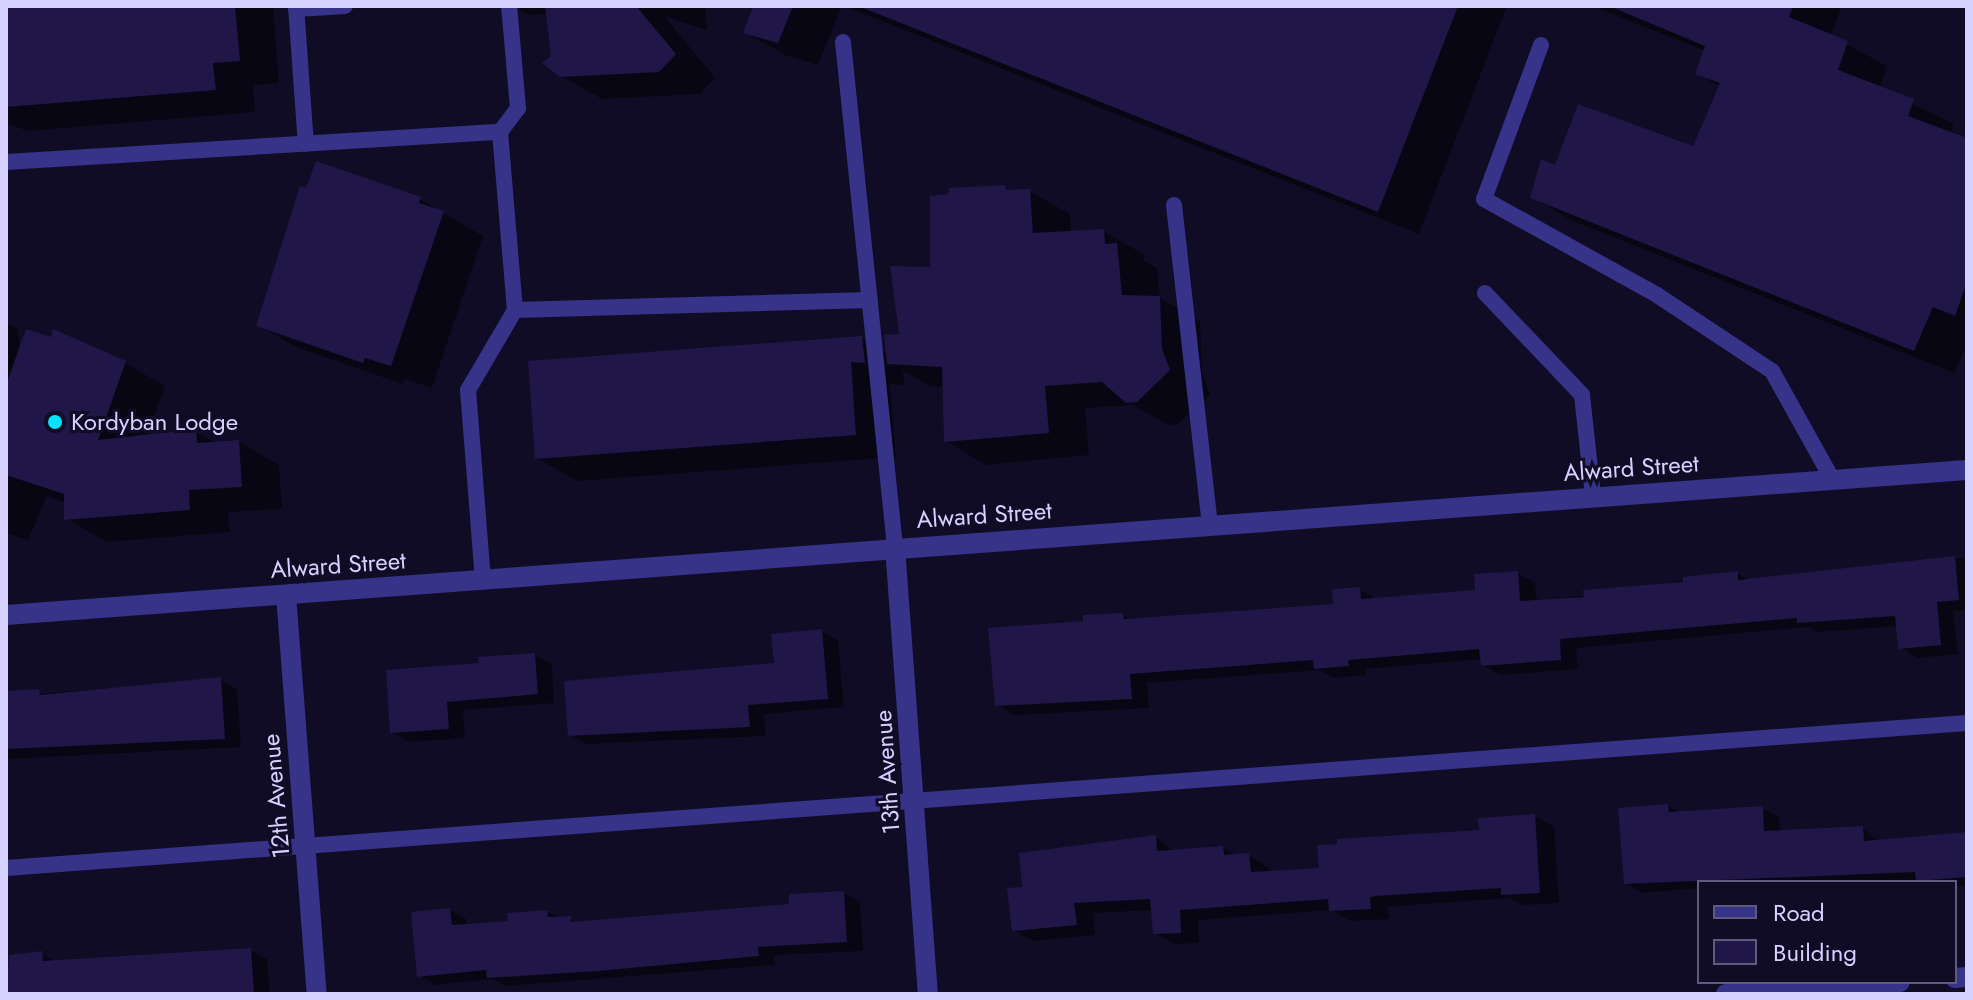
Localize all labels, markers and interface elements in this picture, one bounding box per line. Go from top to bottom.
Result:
place label: Kordyban Lodge [71,408,238,436]
marker: Kordyban Lodge [46,413,64,431]
street label: Alward Street [1562,449,1700,487]
street label: Alward Street [915,496,1053,534]
street label: Alward Street [269,546,407,584]
street label: 13th Avenue [868,709,906,835]
street label: 12th Avenue [256,733,296,859]
legend [1697,880,1957,984]
text: Road [1773,895,1825,930]
text: Building [1773,935,1857,970]

